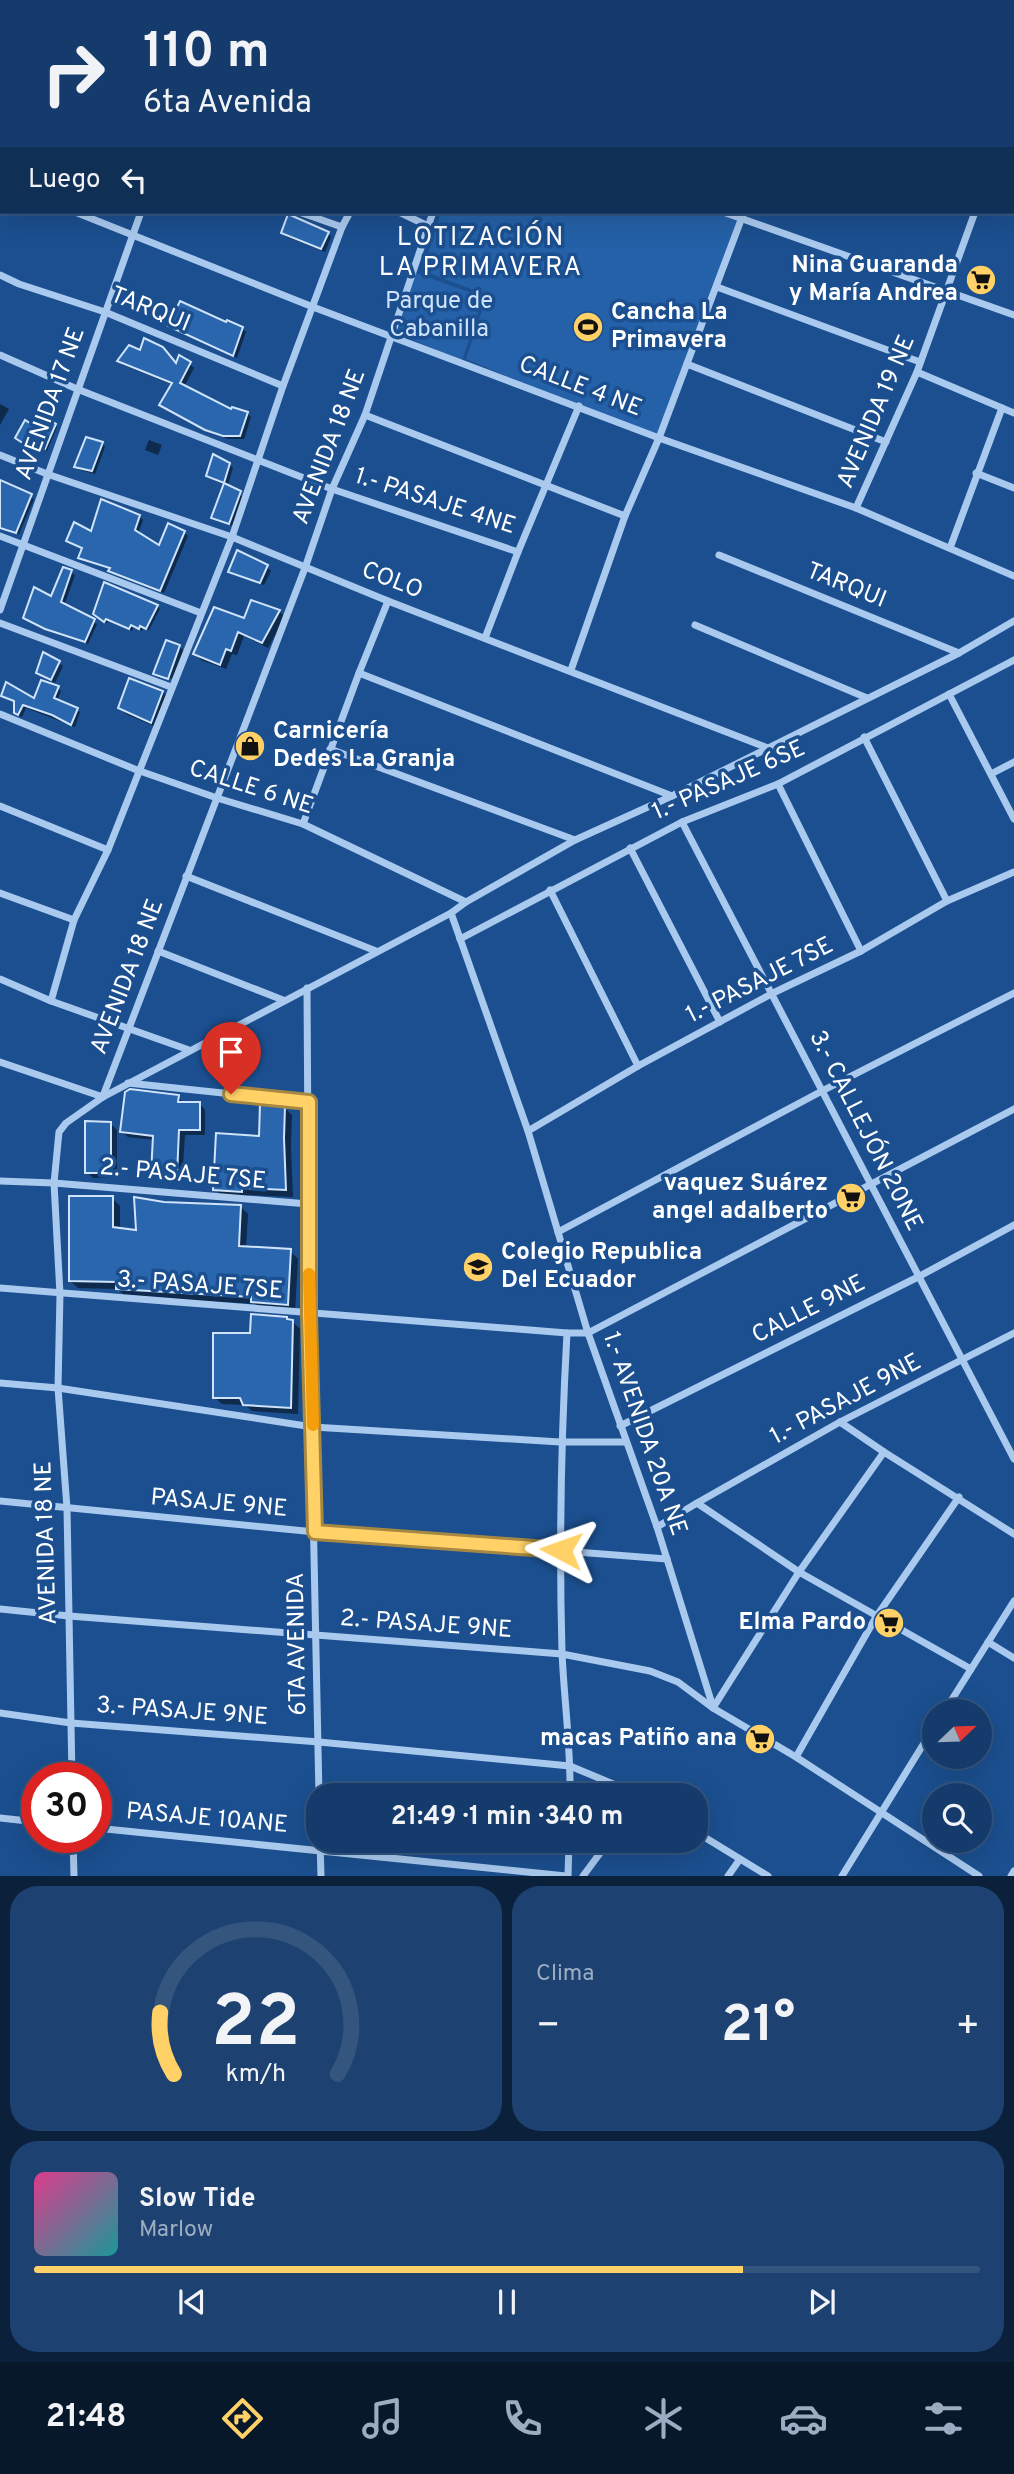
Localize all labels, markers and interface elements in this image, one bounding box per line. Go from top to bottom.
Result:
text: 110 m [143,23,270,85]
icon: right [28,28,119,119]
text: 6ta Avenida [143,84,312,124]
icon: left [115,161,153,199]
text: Luego [28,164,101,197]
district label: LOTIZACIÓN LA PRIMAVERA [379,220,583,285]
place label: Nina Guaranda y María Andrea [789,251,958,309]
supermarket icon: Nina Guaranda y María Andrea [964,263,998,297]
street label: TARQUI [106,280,194,340]
park label: Parque de Cabanilla [385,287,493,345]
place label: Cancha La Primavera [611,298,728,356]
sports icon: Cancha La Primavera [571,310,605,344]
street label: AVENIDA 17 NE [9,323,93,485]
street label: AVENIDA 19 NE [831,331,923,493]
street label: CALLE 4 NE [514,350,646,424]
street label: AVENIDA 18 NE [287,365,373,529]
street label: 1.- PASAJE 4NE [351,462,519,542]
street label: COLO [357,556,427,606]
street label: TARQUI [802,556,890,616]
place label: Carnicería Dedes La Granja [273,717,455,775]
shop icon: Carnicería Dedes La Granja [233,729,267,763]
street label: 1.- PASAJE 6SE [648,734,810,828]
street label: CALLE 6 NE [185,754,317,822]
street label: AVENIDA 18 NE [85,895,171,1059]
street label: 1.- PASAJE 7SE [681,931,839,1031]
pin [201,1022,261,1094]
street label: 3.- CALLEJÓN 20NE [801,1025,930,1236]
icon: arrive [212,1033,250,1071]
street label: 2.- PASAJE 7SE [98,1153,268,1197]
place label: vaquez Suárez angel adalberto [652,1169,828,1227]
supermarket icon: vaquez Suárez angel adalberto [834,1181,868,1215]
place label: Colegio Republica Del Ecuador [501,1238,702,1296]
school or university icon: Colegio Republica Del Ecuador [461,1250,495,1284]
street label: 3.- PASAJE 7SE [116,1265,284,1307]
street label: CALLE 9NE [747,1269,871,1351]
street label: 1.- AVENIDA 20A NE [595,1328,693,1540]
street label: 1.- PASAJE 9NE [765,1348,927,1452]
street label: AVENIDA 18 NE [29,1461,65,1625]
street label: PASAJE 9NE [149,1483,289,1525]
position arrow [524,1513,598,1587]
street label: 6TA AVENIDA [282,1572,314,1716]
street label: 2.- PASAJE 9NE [339,1604,513,1646]
supermarket icon: Elma Pardo [872,1606,906,1640]
place label: Elma Pardo [739,1608,866,1638]
street label: 3.- PASAJE 9NE [95,1691,269,1733]
north arrow [922,1699,992,1769]
map controls [922,1699,992,1853]
supermarket icon: macas Patiño ana [743,1722,777,1756]
place label: macas Patiño ana [540,1724,737,1754]
speed limit sign: 30 [21,1762,112,1853]
button: search [922,1783,992,1853]
street label: PASAJE 10ANE [125,1797,289,1841]
text: 21:49 · 1 min · 340 m [391,1801,623,1834]
text: Clima [536,1960,594,1989]
text: 22 [211,1981,301,2073]
text: 21° [721,1994,795,2060]
text: − [536,2003,561,2052]
text: + [955,2003,980,2052]
text: km/h [226,2059,286,2091]
text: Slow Tide [139,2183,256,2216]
text: Marlow [139,2216,213,2245]
icon: previous [173,2283,211,2321]
icon: pause [488,2283,526,2321]
icon: next [803,2283,841,2321]
icon: directions [218,2394,267,2443]
icon: music [358,2394,407,2443]
icon: phone [498,2394,547,2443]
icon: climate [639,2394,688,2443]
icon: car [779,2394,828,2443]
icon: filters [919,2394,968,2443]
text: 21:48 [46,2398,126,2438]

